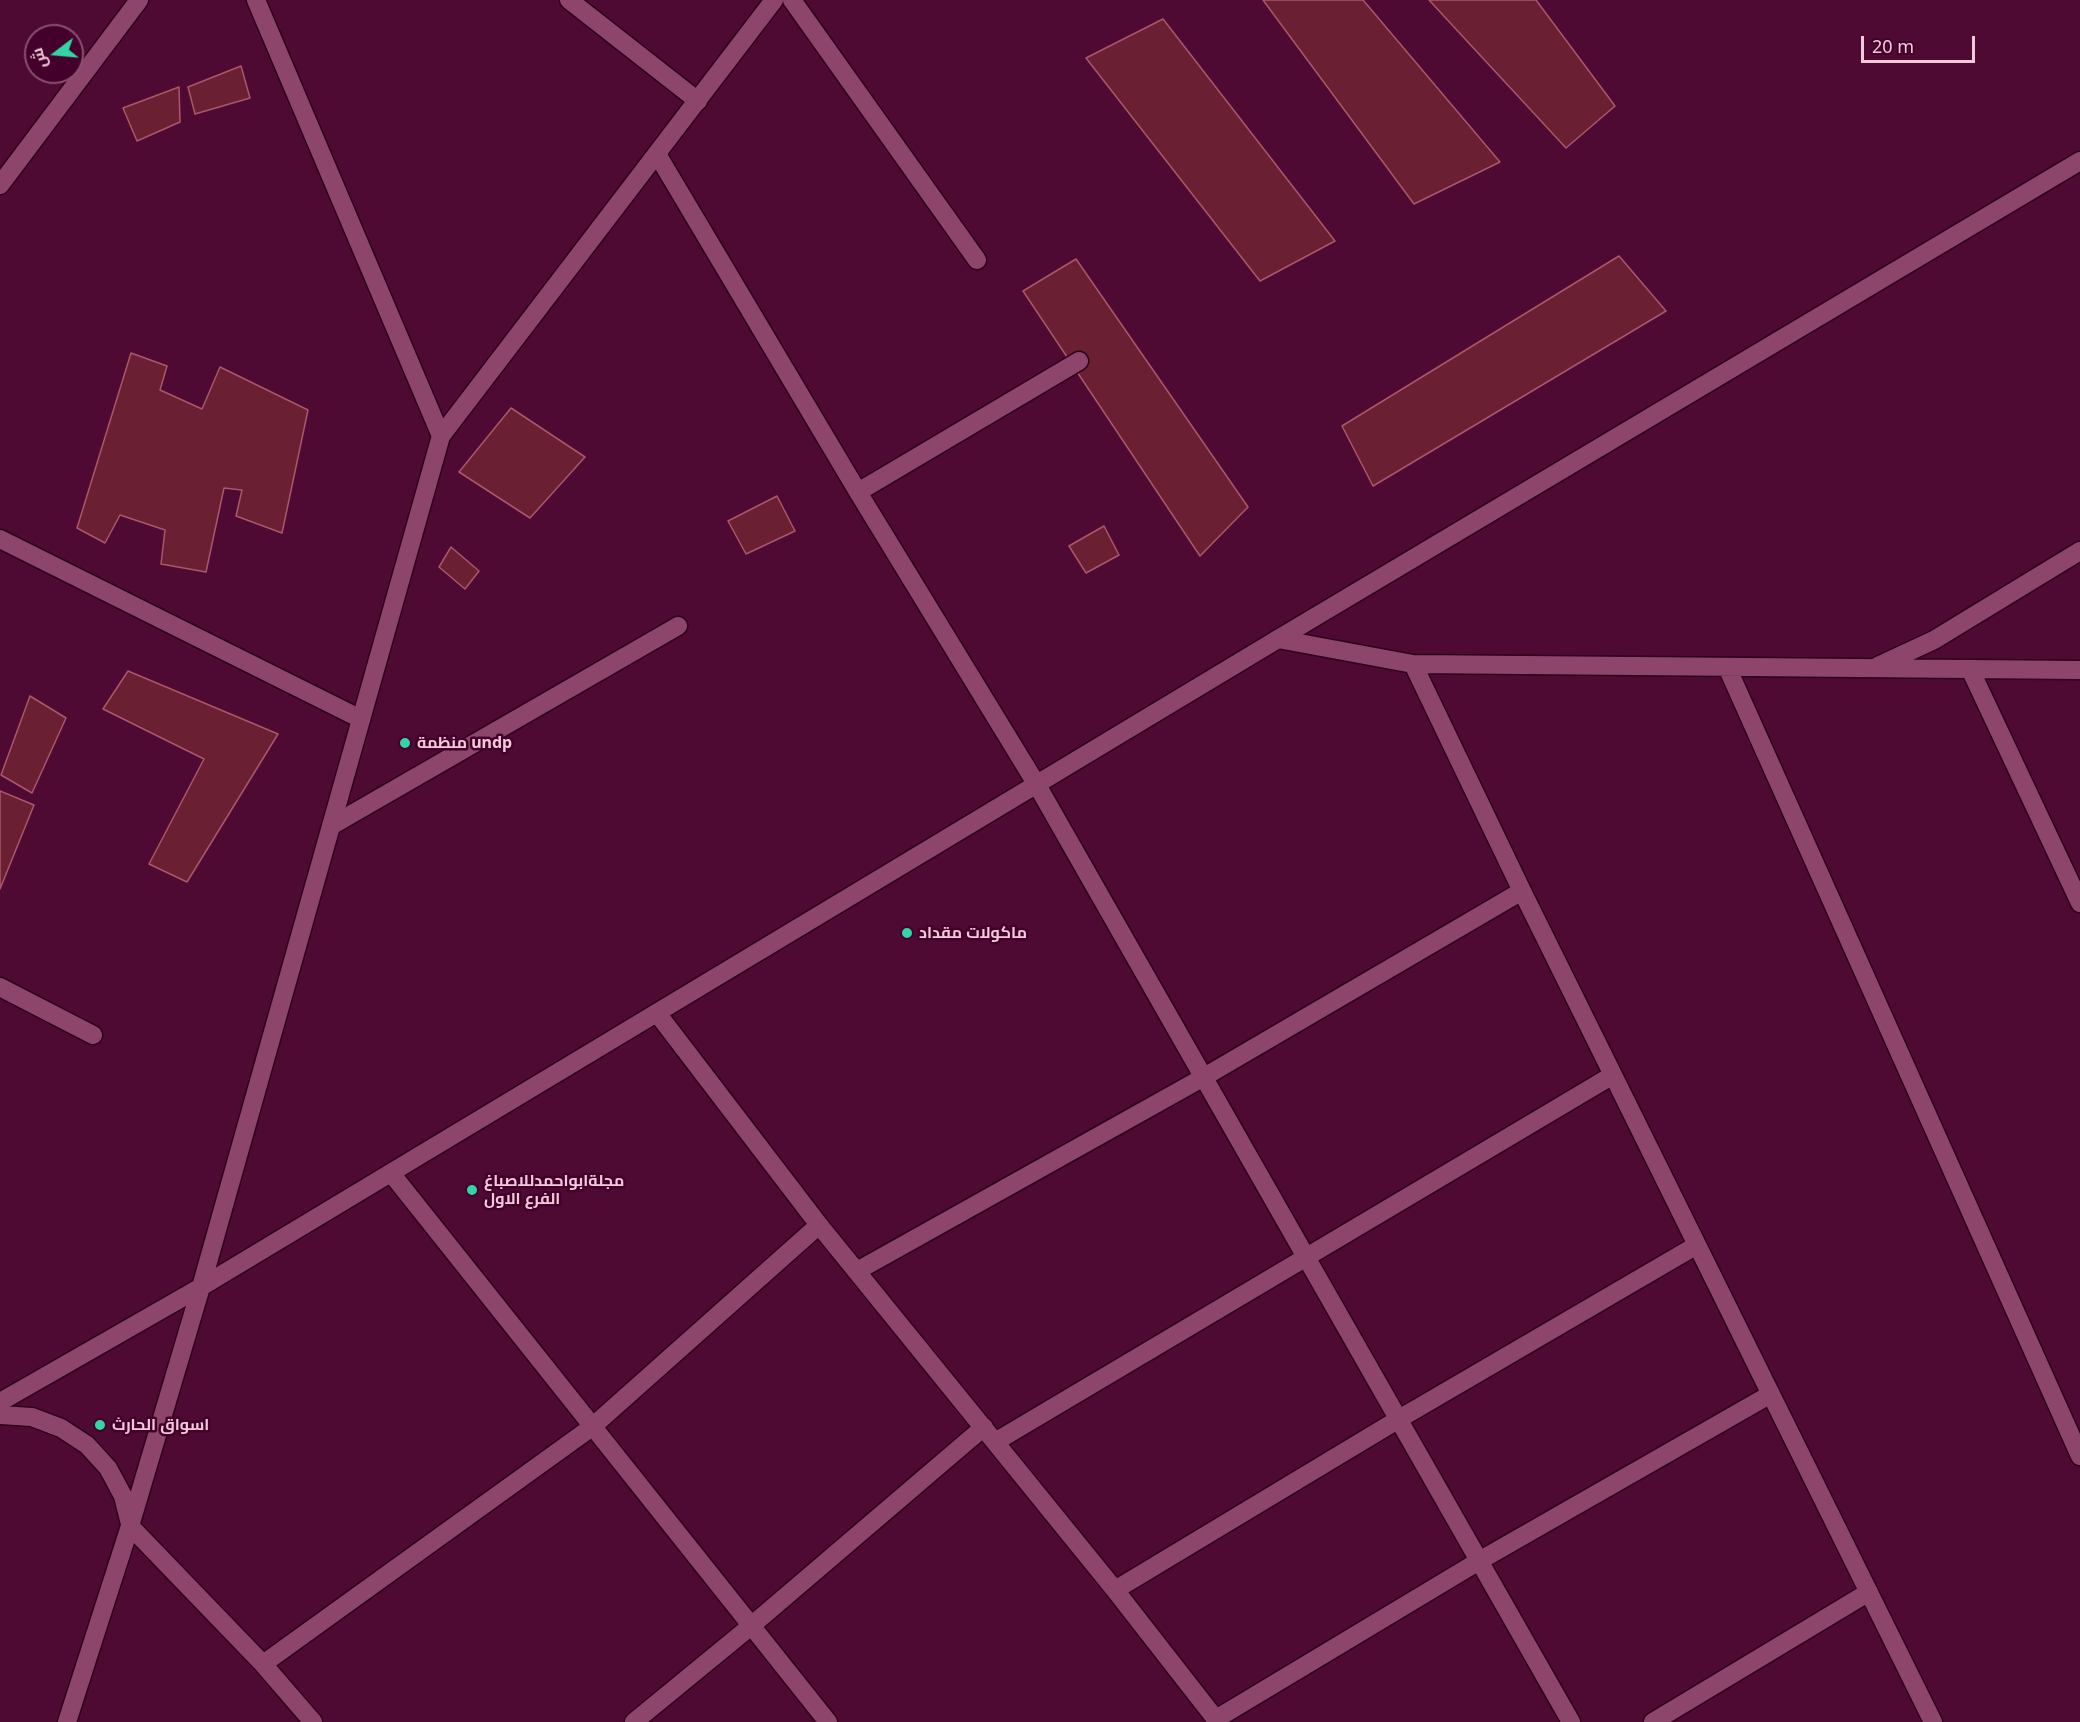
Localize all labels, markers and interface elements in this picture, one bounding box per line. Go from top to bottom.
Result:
north arrow [24,24,84,84]
scale bar [1864,24,1978,62]
text: 20 m [1872,34,1914,58]
text: ش [25,46,52,71]
place label: منظمة undp [417,733,512,753]
marker: منظمة undp [398,736,412,750]
place label: ماكولات مقداد [919,923,1027,943]
marker: ماكولات مقداد [900,926,914,940]
place label: مجلةابواحمدللاصباغ الفرع الاول [484,1171,624,1209]
marker: مجلةابواحمدللاصباغ الفرع الاول [465,1183,479,1197]
place label: اسواق الحارث [112,1415,209,1435]
marker: اسواق الحارث [93,1418,107,1432]

